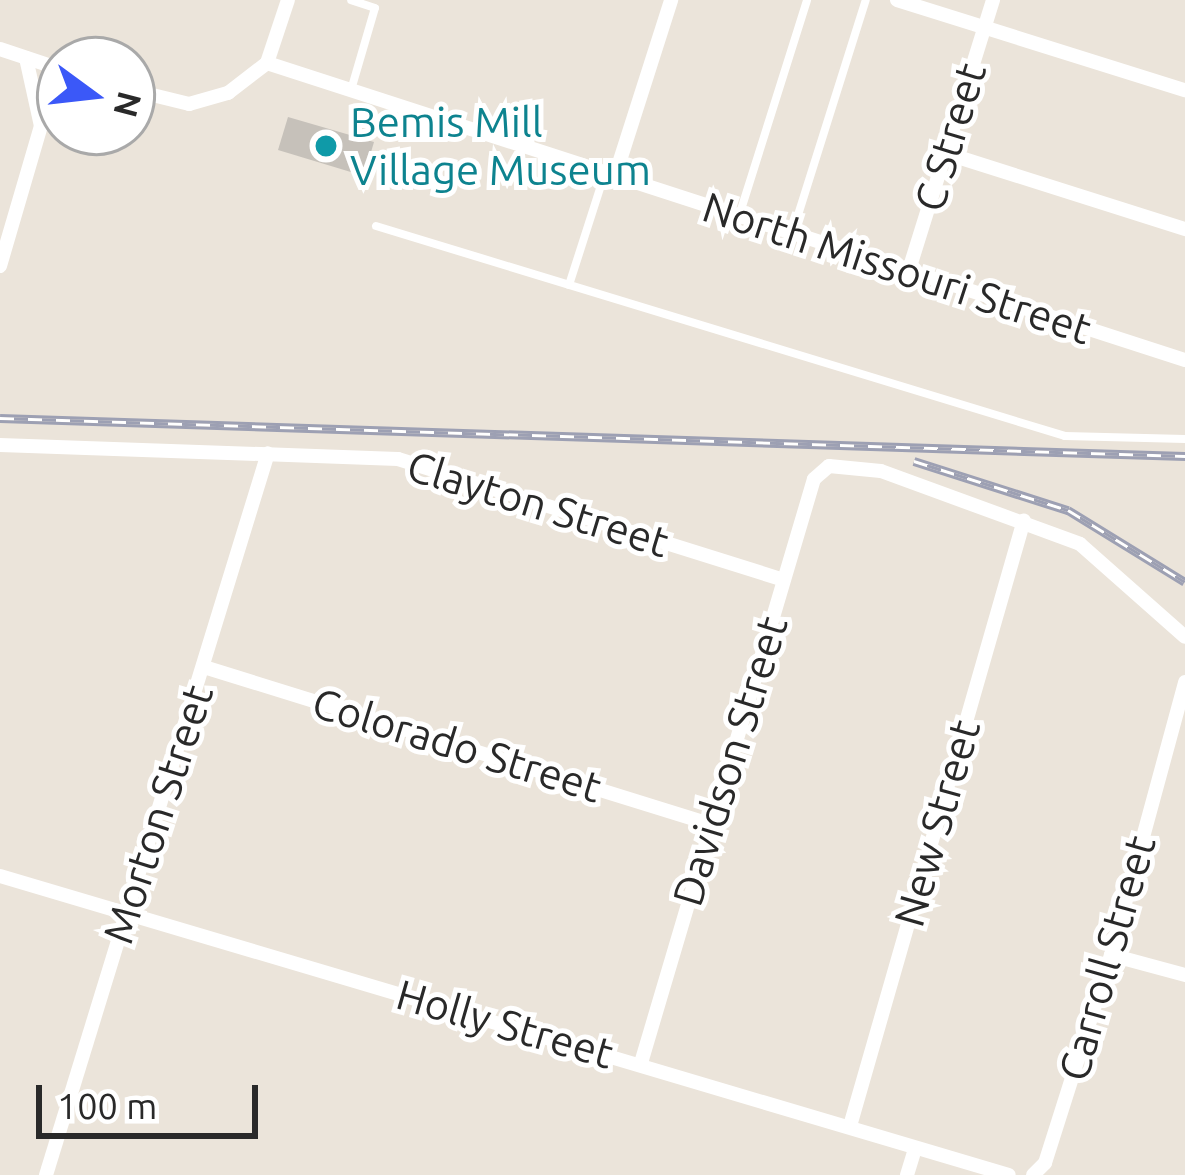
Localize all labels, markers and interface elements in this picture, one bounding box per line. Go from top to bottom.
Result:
north arrow [36,36,156,156]
street label: C Street [904,57,996,217]
text: N [107,88,149,121]
place label: Bemis Mill Village Museum [350,97,651,195]
marker: Bemis Mill Village Museum [313,133,339,159]
street label: North Missouri Street [696,181,1098,355]
street label: Clayton Street [401,440,675,568]
street label: Davidson Street [662,610,798,912]
street label: Colorado Street [307,677,607,813]
street label: Morton Street [92,678,224,950]
street label: New Street [883,714,991,932]
street label: Carroll Street [1048,830,1166,1086]
street label: Holly Street [391,969,619,1079]
scale bar [42,1061,264,1135]
text: 100 m [57,1085,157,1126]

